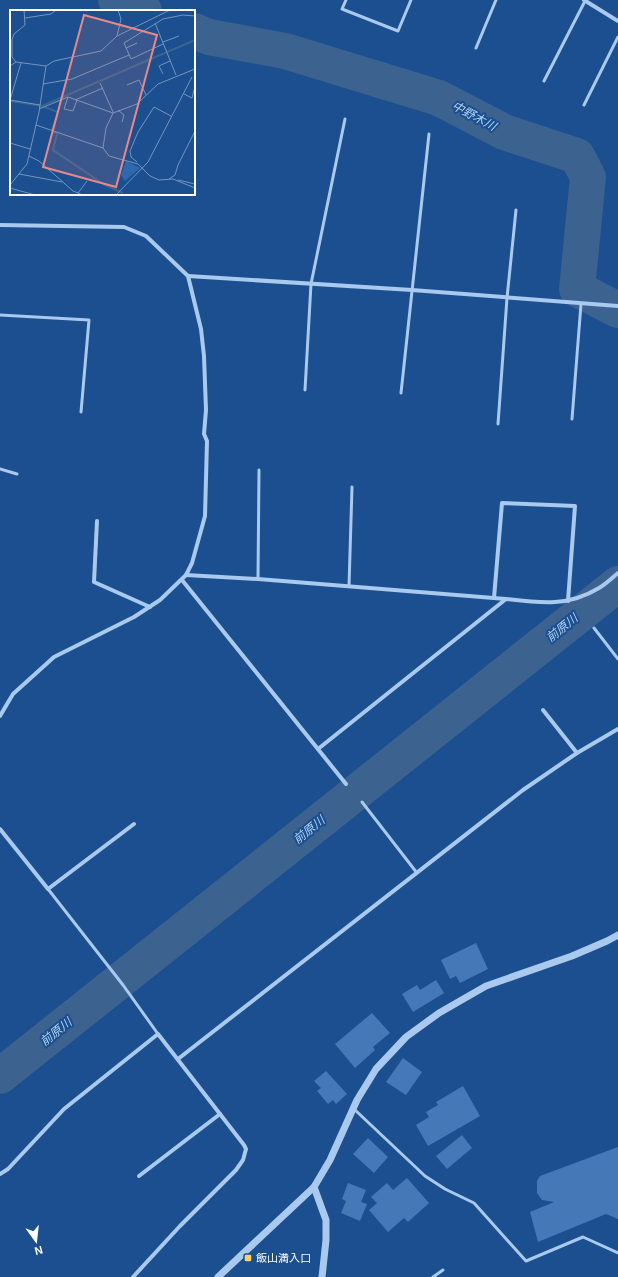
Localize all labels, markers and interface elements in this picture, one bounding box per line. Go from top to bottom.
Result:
inset map [10,10,195,195]
water label: 中野木川 [450,99,500,134]
water label: 前原川 [544,610,582,645]
water label: 前原川 [291,812,329,847]
water label: 前原川 [38,1014,76,1049]
north arrow [16,1221,56,1261]
text: N [33,1244,44,1257]
place label: 飯山満入口 [256,1252,311,1264]
marker: 飯山満入口 [243,1253,253,1263]

